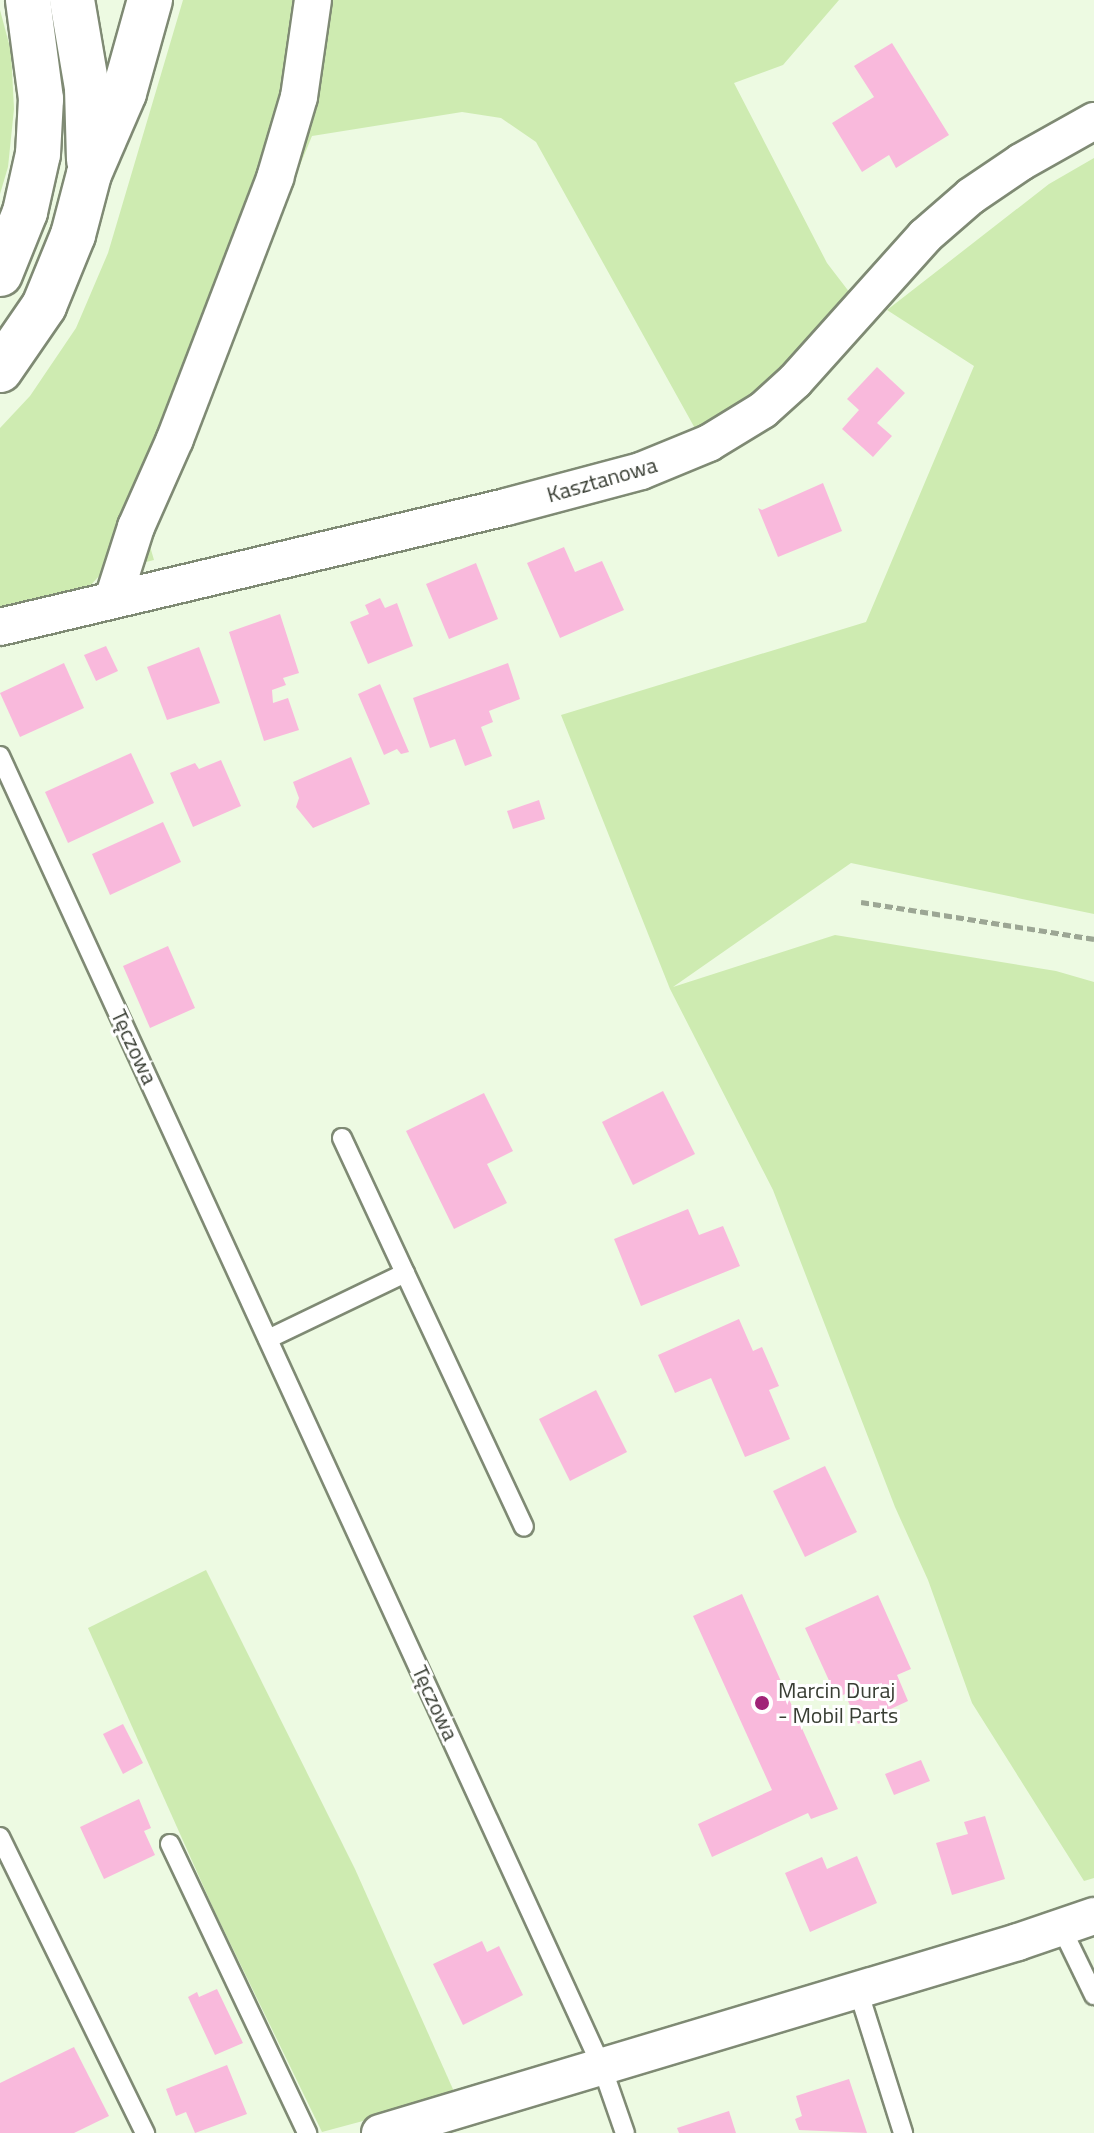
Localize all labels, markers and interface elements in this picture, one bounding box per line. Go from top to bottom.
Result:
street label: Kasztanowa [544,452,660,508]
street label: Tęczowa [105,1005,163,1089]
street label: Tęczowa [406,1661,464,1745]
place label: Marcin Duraj - Mobil Parts [778,1677,898,1728]
marker: Marcin Duraj - Mobil Parts [753,1694,771,1712]

